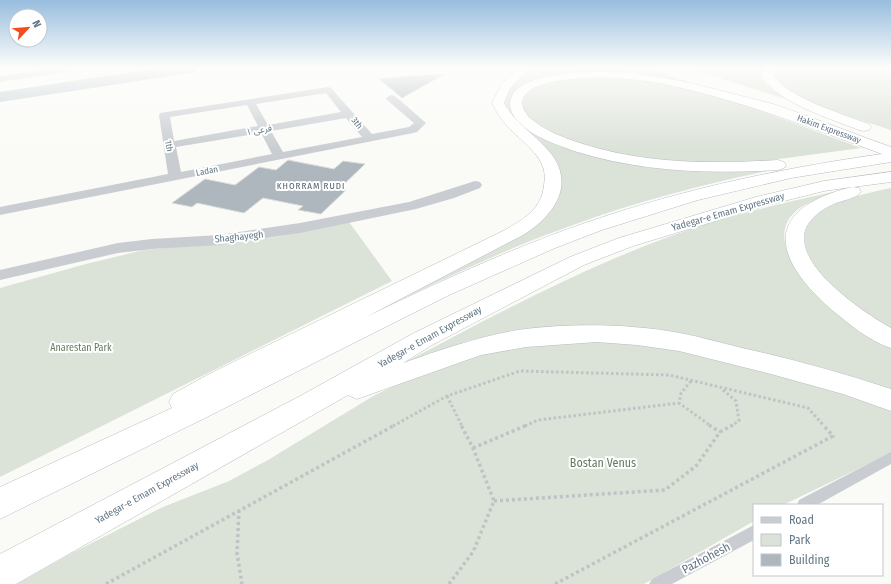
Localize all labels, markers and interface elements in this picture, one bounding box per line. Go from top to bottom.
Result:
north arrow [8,8,48,48]
text: N [29,18,44,30]
street label: Hakim Expressway [796,113,862,145]
street label: 3th [349,115,365,131]
street label: فرعی ۱ [245,123,273,138]
street label: 1th [163,140,175,153]
street label: Ladan [195,164,219,178]
district label: KHORRAM RUDI [277,181,345,191]
street label: Yadegar-e Emam Expressway [670,190,786,234]
street label: Shaghayegh [214,228,264,246]
street label: Yadegar-e Emam Expressway [376,303,484,371]
park label: Anarestan Park [50,342,112,354]
park label: Bostan Venus [570,456,636,470]
street label: Yadegar-e Emam Expressway [93,459,201,527]
legend [753,504,883,576]
text: Road [789,513,814,527]
text: Park [789,533,811,547]
street label: Pazhohesh [679,539,733,577]
text: Building [789,553,830,567]

